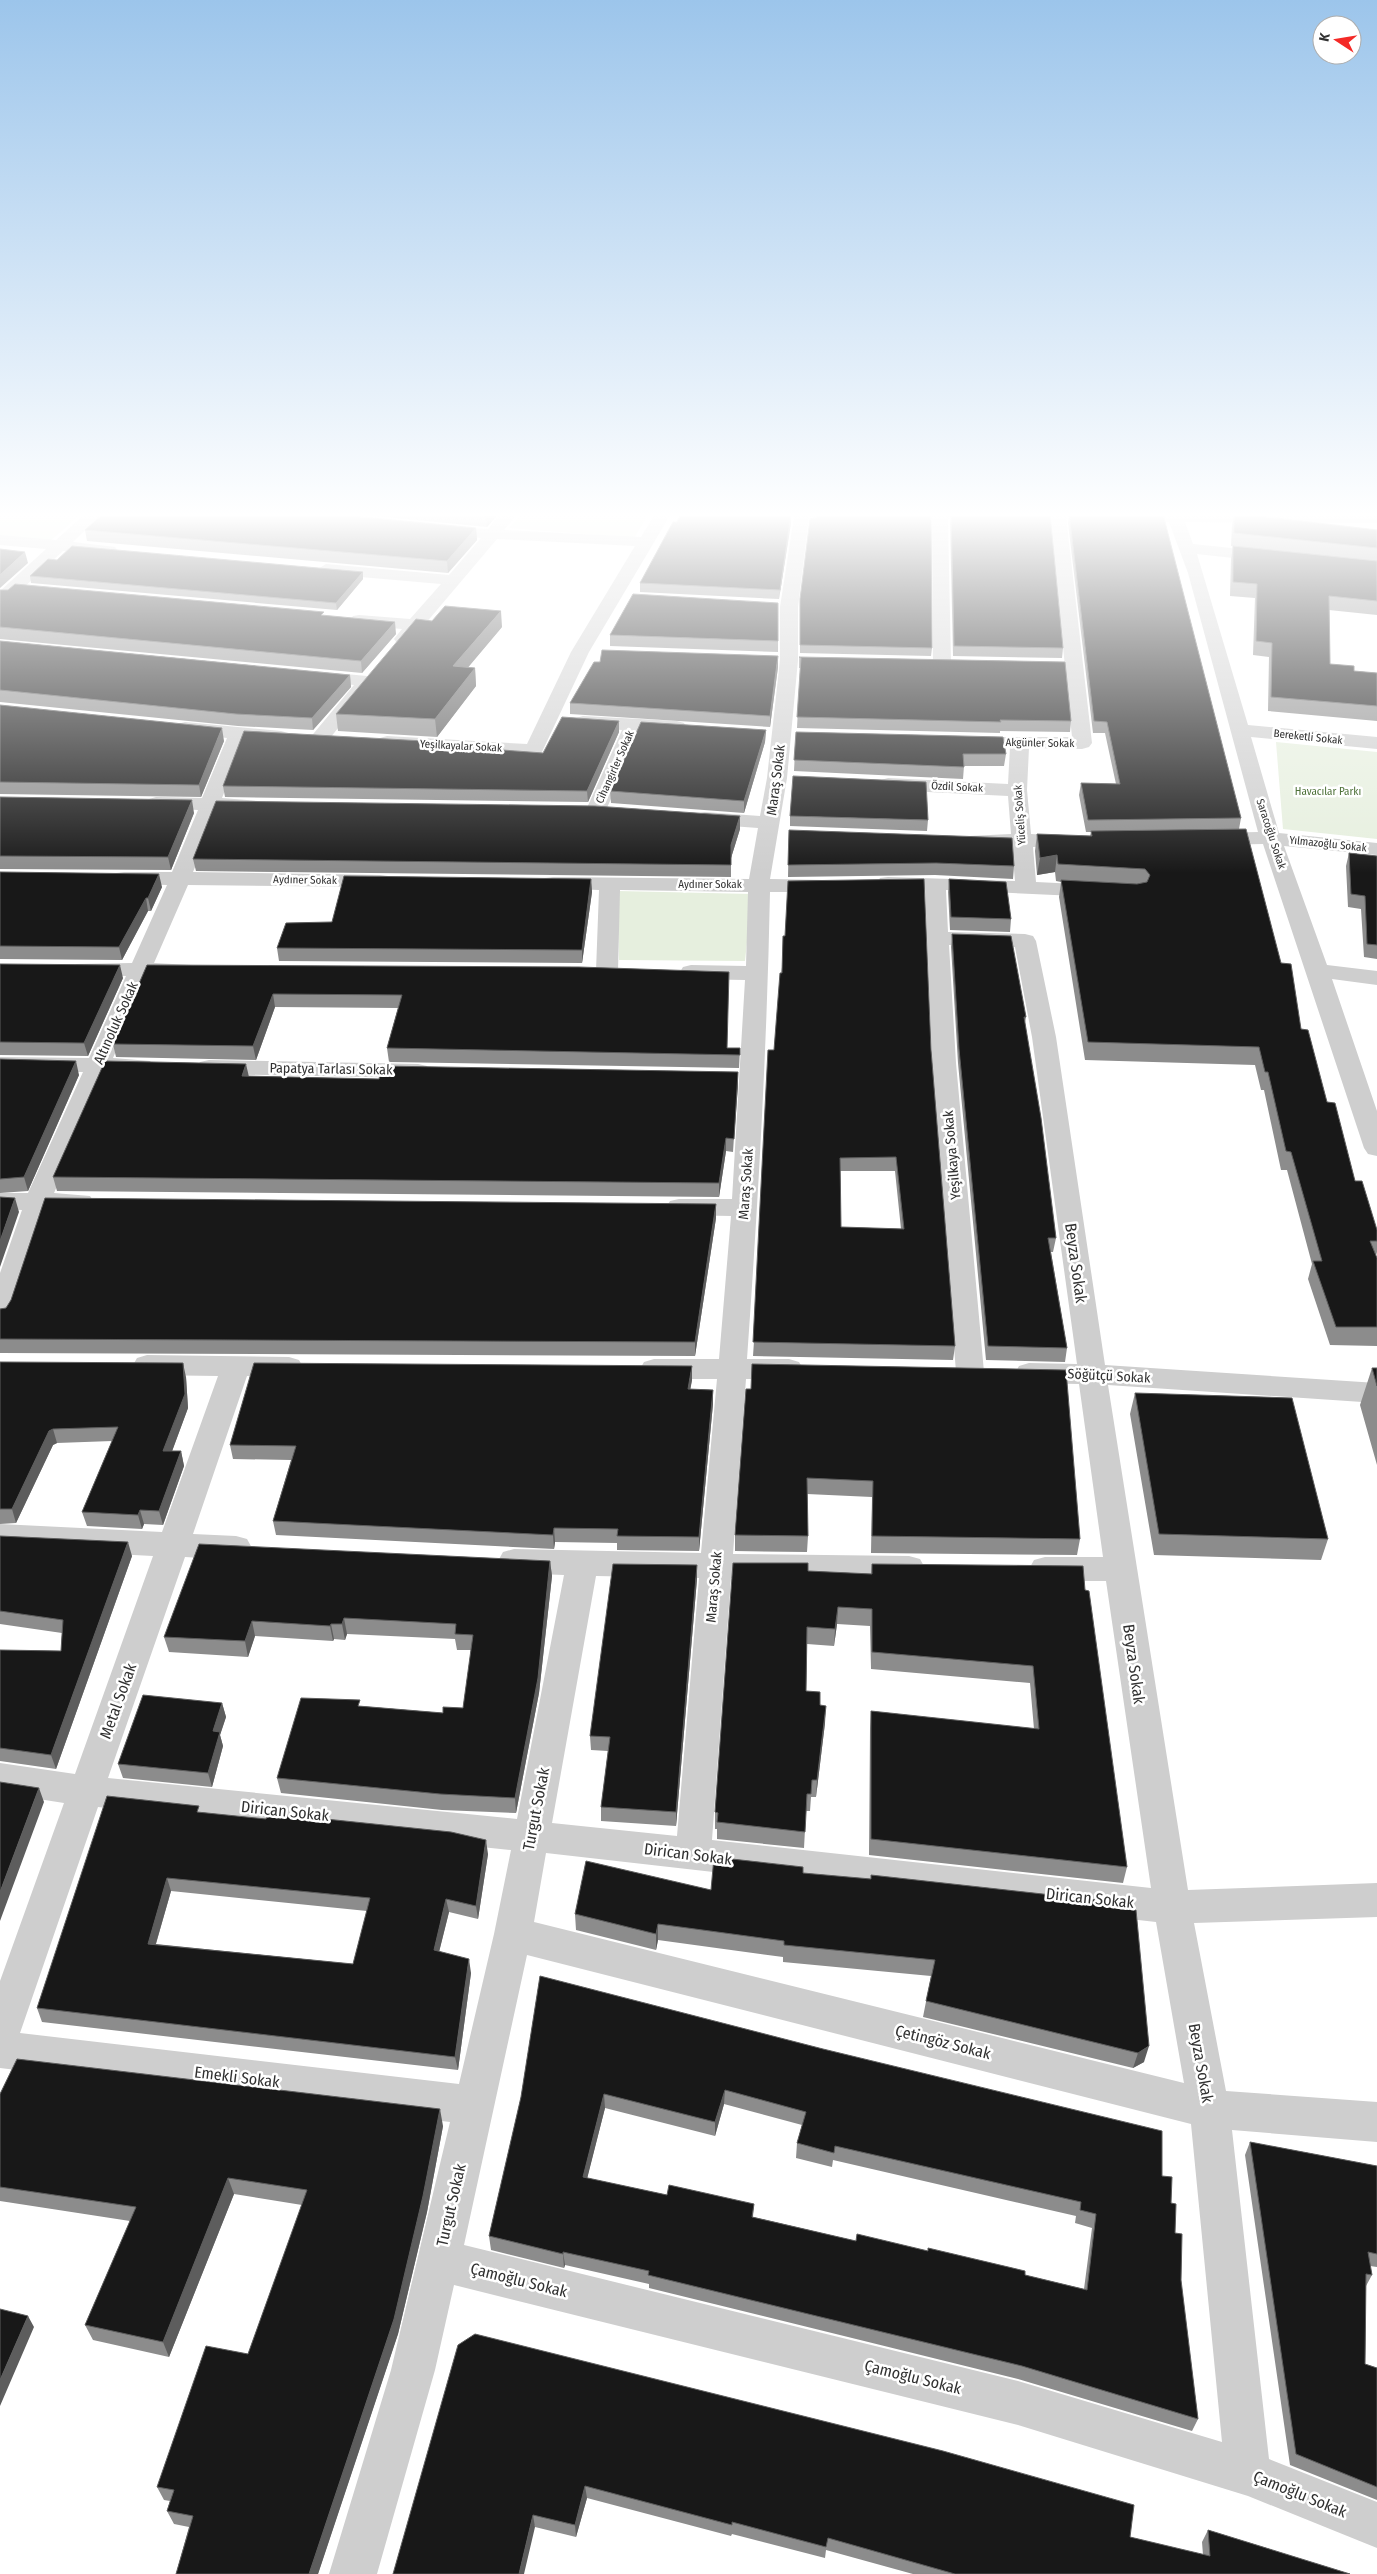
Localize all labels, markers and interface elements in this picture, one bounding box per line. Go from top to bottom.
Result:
north arrow [1312,15,1362,65]
text: K [1316,31,1334,43]
street label: Bereketli Sokak [1273,727,1344,747]
street label: Cihangirler Sokak [593,728,637,806]
street label: Akgünler Sokak [1005,736,1075,750]
street label: Yeşilkayalar Sokak [420,737,503,755]
street label: Maraş Sokak [763,743,789,816]
street label: Özdil Sokak [931,779,984,795]
street label: Yüceliş Sokak [1011,784,1029,846]
park label: Havacılar Parkı [1295,785,1361,798]
street label: Saracoğlu Sokak [1254,797,1289,872]
street label: Yılmazoğlu Sokak [1289,833,1368,855]
street label: Aydıner Sokak [273,873,338,887]
street label: Aydıner Sokak [678,878,743,891]
street label: Altınoluk Sokak [90,979,142,1067]
street label: Papatya Tarlası Sokak [269,1059,393,1079]
street label: Yeşilkaya Sokak [940,1109,964,1200]
street label: Maraş Sokak [735,1147,757,1220]
street label: Beyza Sokak [1061,1222,1091,1305]
street label: Söğütçü Sokak [1067,1365,1151,1387]
street label: Maraş Sokak [702,1550,726,1623]
street label: Beyza Sokak [1119,1623,1149,1706]
street label: Metal Sokak [96,1660,141,1741]
street label: Turgut Sokak [519,1765,553,1852]
street label: Dirican Sokak [240,1797,331,1825]
street label: Dirican Sokak [643,1839,734,1869]
street label: Dirican Sokak [1045,1884,1136,1912]
street label: Çetingöz Sokak [893,2021,993,2064]
street label: Beyza Sokak [1185,2022,1217,2105]
street label: Emekli Sokak [193,2062,281,2092]
street label: Turgut Sokak [432,2161,470,2248]
street label: Çamoğlu Sokak [468,2259,570,2302]
street label: Çamoğlu Sokak [862,2356,964,2399]
street label: Çamoğlu Sokak [1250,2467,1350,2523]

